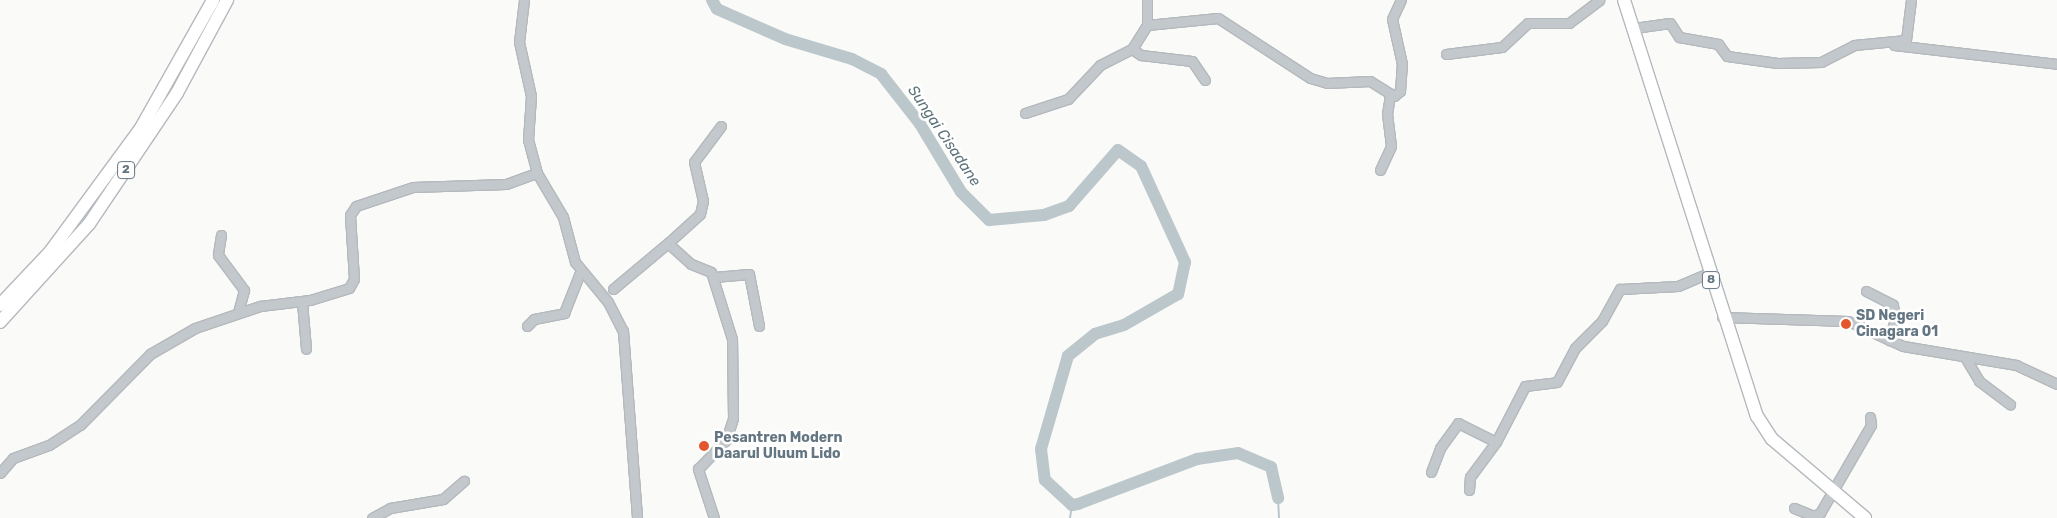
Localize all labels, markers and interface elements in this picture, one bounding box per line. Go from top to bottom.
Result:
water label: Sungai Cisadane [904,82,984,190]
road number: 2 [116,160,136,180]
road number: 8 [1701,270,1721,290]
place label: SD Negeri Cinagara 01 [1856,308,1938,341]
marker: SD Negeri Cinagara 01 [1840,318,1852,330]
place label: Pesantren Modern Daarul Uluum Lido [714,430,842,462]
marker: Pesantren Modern Daarul Uluum Lido [698,440,710,452]

